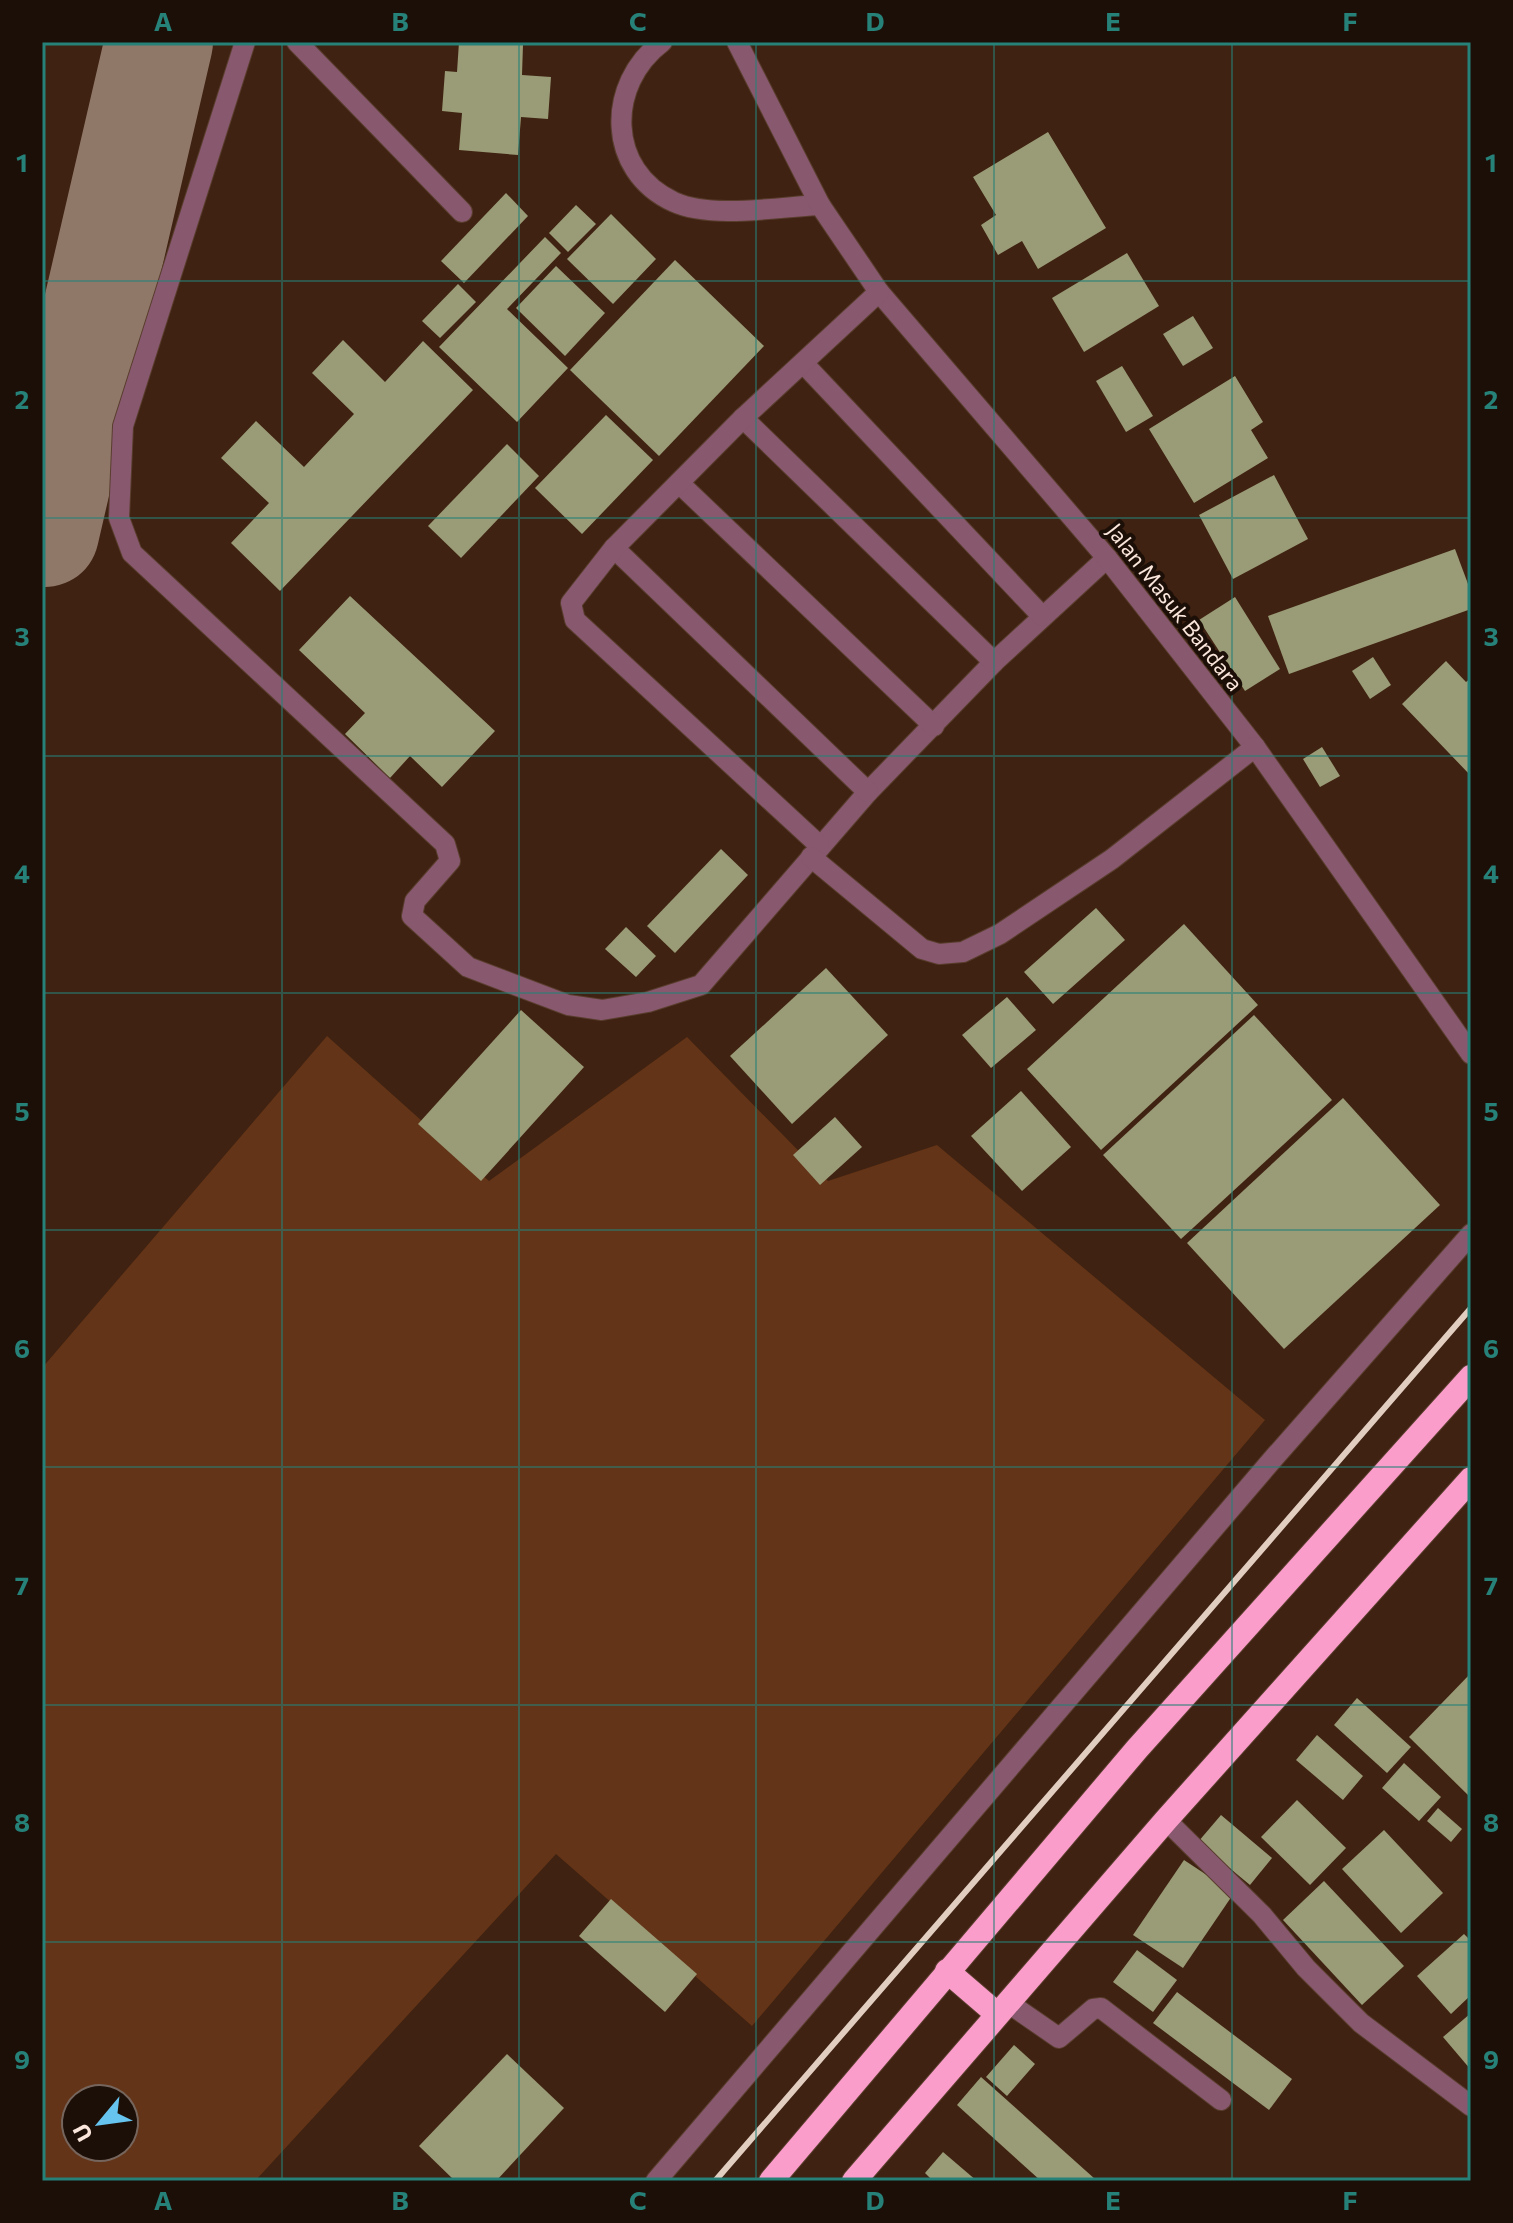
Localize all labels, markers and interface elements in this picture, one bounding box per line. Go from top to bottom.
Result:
text: A [154,5,173,36]
text: B [391,5,409,36]
text: C [629,5,647,36]
text: D [865,5,885,36]
text: E [1105,5,1121,36]
text: F [1342,5,1358,36]
text: 1 [16,146,28,177]
text: 1 [1485,146,1497,177]
text: 2 [15,383,29,414]
text: 2 [1484,383,1498,414]
street label: Jalan Masuk Bandara [1102,518,1249,696]
text: 3 [14,620,30,651]
text: 3 [1483,620,1499,651]
text: 4 [14,857,30,888]
text: 4 [1483,857,1499,888]
text: 5 [14,1095,30,1126]
text: 5 [1483,1095,1499,1126]
text: 6 [14,1332,30,1363]
text: 6 [1483,1332,1499,1363]
text: 7 [15,1569,29,1600]
text: 7 [1484,1569,1498,1600]
text: 8 [14,1806,30,1837]
text: 8 [1483,1806,1499,1837]
text: 9 [14,2043,30,2074]
text: 9 [1483,2043,1499,2074]
north arrow [60,2083,140,2163]
text: U [66,2119,98,2146]
text: A [154,2184,173,2215]
text: B [391,2184,409,2215]
text: C [629,2184,647,2215]
text: D [865,2184,885,2215]
text: E [1105,2184,1121,2215]
text: F [1342,2184,1358,2215]

